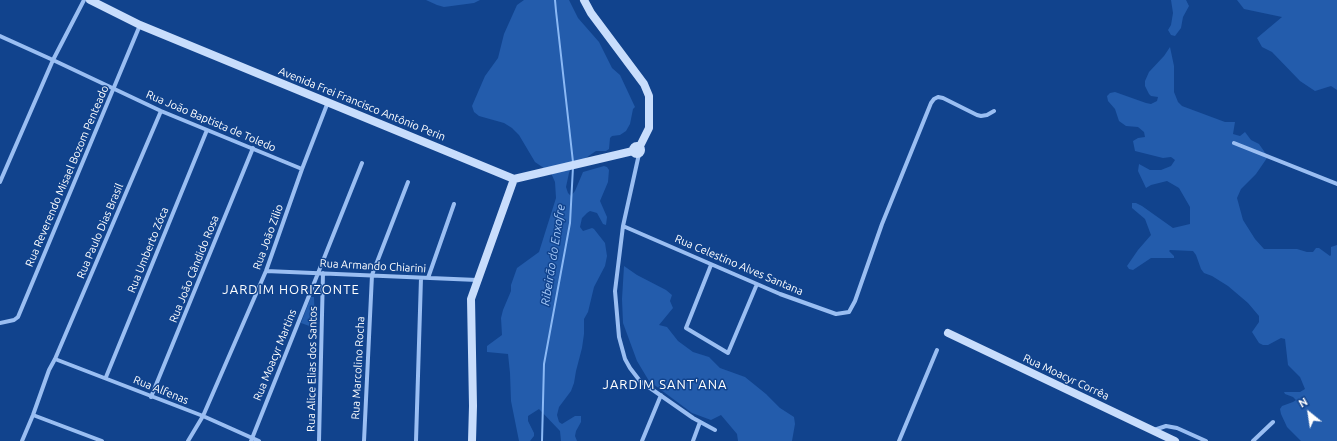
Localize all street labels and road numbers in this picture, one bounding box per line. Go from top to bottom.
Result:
street label: Avenida Frei Francisco Antônio Perin [277,64,447,144]
street label: Rua Reverendo Misael Bozom Penteado [23,83,111,269]
street label: Rua João Baptista de Toledo [144,88,278,154]
street label: Rua Paulo Dias Brasil [74,181,126,281]
street label: Rua João Zilio [250,202,286,272]
street label: Rua Umberto Zóca [125,205,171,295]
street label: Rua João Cândido Rosa [166,213,222,325]
street label: Rua Celestino Alves Santana [673,232,805,298]
street label: Rua Armando Chiarini [319,257,427,275]
street label: Rua Alice Elias dos Santos [304,306,320,432]
street label: Rua Moacyr Martins [251,307,299,403]
street label: Rua Marcolino Rocha [349,316,367,420]
street label: Rua Moacyr Corrêa [1021,351,1111,403]
street label: Rua Alfenas [132,373,190,407]

